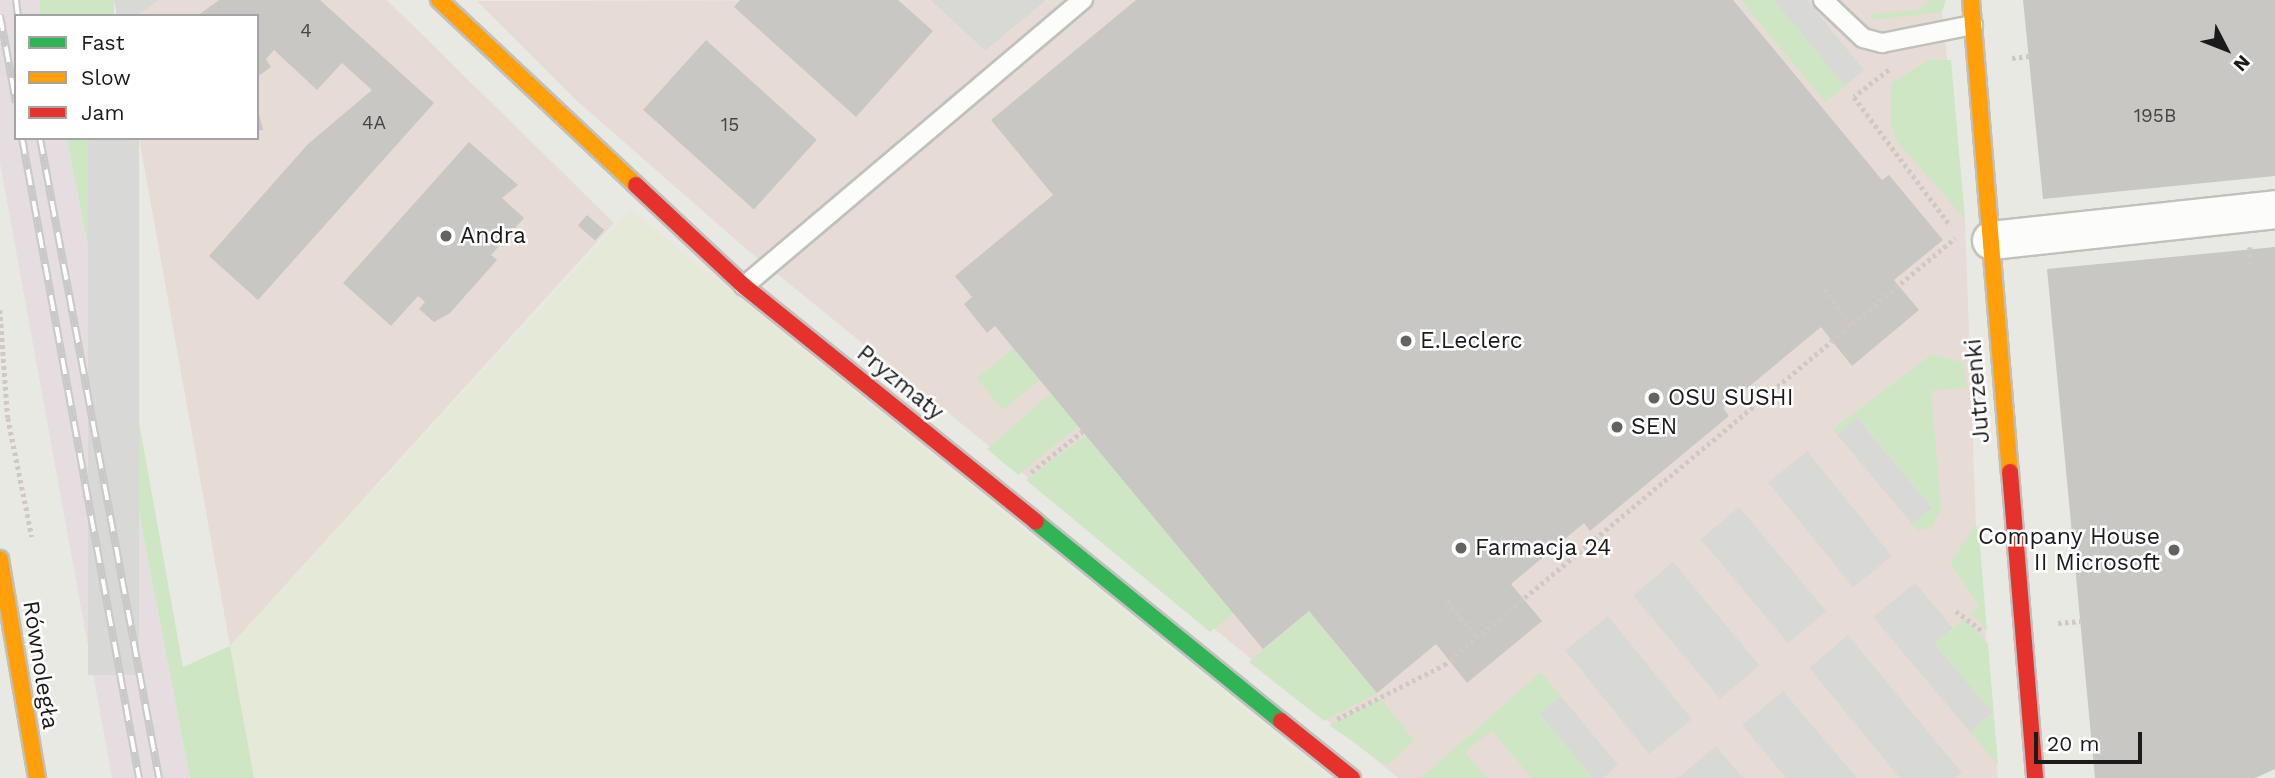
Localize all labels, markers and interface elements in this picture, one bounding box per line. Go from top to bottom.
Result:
legend [14,14,259,140]
north arrow [2191,14,2261,84]
house number: 4 [300,20,312,42]
text: Fast [81,30,125,55]
text: N [2229,50,2255,76]
text: Slow [81,65,131,90]
text: Jam [81,100,124,125]
house number: 195B [2134,105,2176,127]
house number: 4A [362,112,386,134]
house number: 15 [721,114,739,136]
place label: Andra [460,222,526,250]
marker: Andra [438,228,454,244]
place label: E.Leclerc [1420,327,1523,355]
marker: E.Leclerc [1398,333,1414,349]
street label: Jutrzenki [1960,338,1996,444]
street label: Pryzmaty [851,340,949,426]
place label: OSU SUSHI [1668,384,1794,412]
marker: OSU SUSHI [1646,390,1662,406]
place label: SEN [1631,413,1677,441]
marker: SEN [1609,419,1625,435]
place label: Company House II Microsoft [1977,523,2160,577]
place label: Farmacja 24 [1475,534,1612,562]
marker: Farmacja 24 [1453,540,1469,556]
marker: Company House II Microsoft [2166,542,2182,558]
street label: Równoległa [16,599,64,731]
scale bar [2037,718,2146,762]
text: 20 m [2047,731,2099,756]

